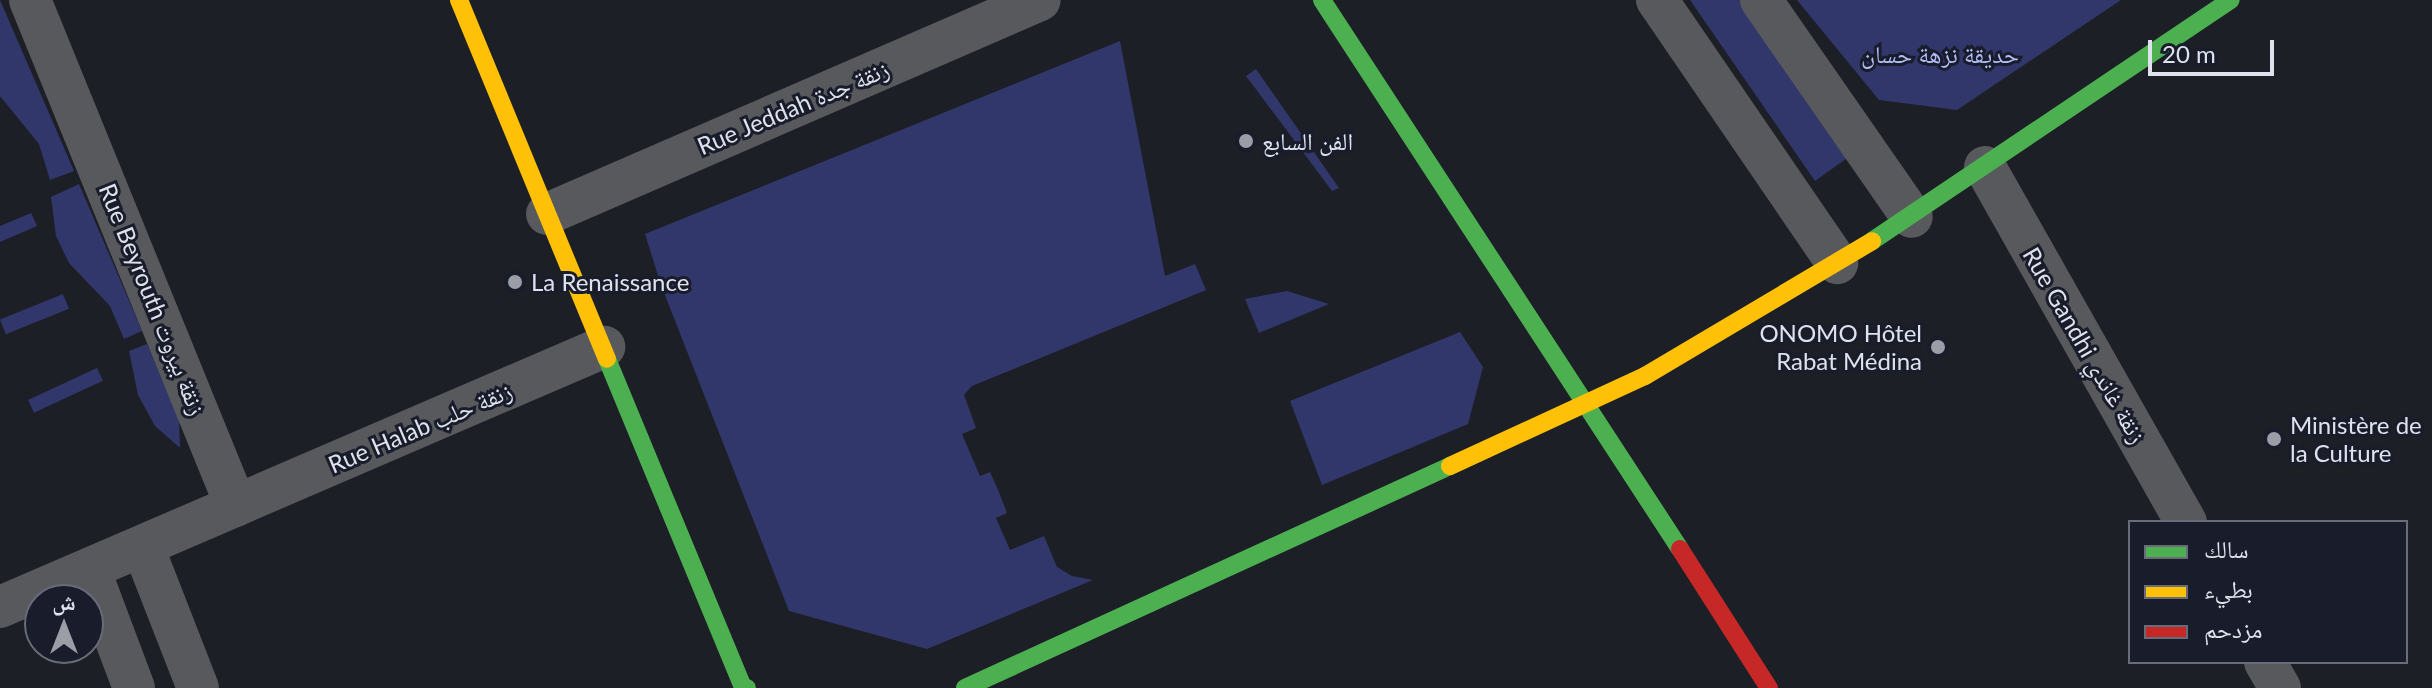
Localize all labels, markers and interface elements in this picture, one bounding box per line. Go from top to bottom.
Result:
scale bar [2152,24,2278,74]
text: 20 m [2162,39,2216,68]
park label: حديقة نزهة حسان [1861,40,2019,68]
street label: Rue Jeddah زنقة جدة [693,53,893,161]
place label: الفن السابع [1262,127,1353,155]
marker: الفن السابع [1237,132,1255,150]
street label: Rue Beyrouth زنقة بيروت [93,179,213,419]
street label: Rue Gandhi زنقة غاندي [2017,242,2153,448]
place label: La Renaissance [531,268,689,296]
marker: La Renaissance [506,273,524,291]
place label: ONOMO Hôtel Rabat Médina [1759,319,1922,375]
marker: ONOMO Hôtel Rabat Médina [1929,338,1947,356]
street label: Rue Halab زنقة حلب [324,375,516,479]
place label: Ministère de la Culture [2290,411,2422,467]
marker: Ministère de la Culture [2265,430,2283,448]
legend [2128,520,2408,664]
text: سالك [2204,534,2249,563]
text: بطيء [2204,574,2253,603]
north arrow [24,584,104,664]
text: ش [52,588,76,615]
text: مزدحم [2204,614,2263,643]

